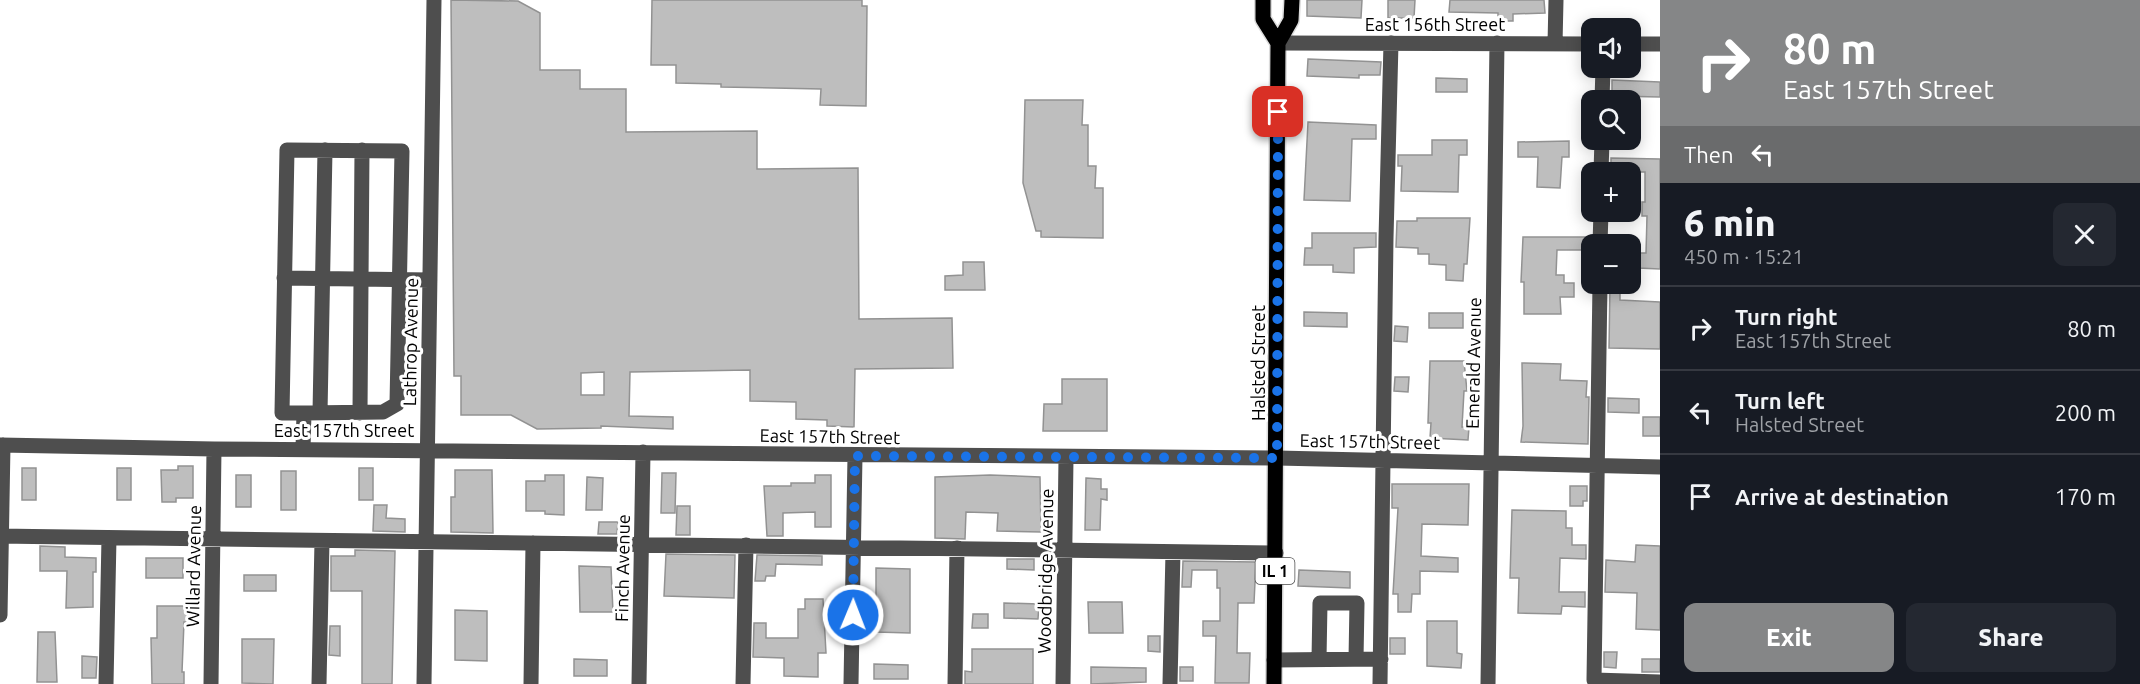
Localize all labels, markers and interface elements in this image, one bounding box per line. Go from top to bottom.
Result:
street label: East 156th Street [1365,14,1505,34]
map controls [1581,18,1641,294]
button: sound [1581,18,1641,78]
icon: right [1684,24,1762,102]
text: 80 m [1783,25,1877,72]
text: East 157th Street [1783,74,1994,104]
pin [1252,86,1303,137]
button: search [1581,90,1641,150]
icon: arrive [1261,95,1294,128]
icon: left [1746,138,1779,171]
text: Then [1684,142,1734,167]
button: + [1581,162,1641,222]
text: 6 min [1684,202,1776,243]
button: close [2053,203,2116,266]
button: − [1581,234,1641,294]
text: 450 m · 15:21 [1684,245,1804,268]
street label: Lathrop Avenue [399,278,421,406]
street label: Emerald Avenue [1462,297,1484,429]
text: Turn right [1735,304,1837,329]
street label: Halsted Street [1248,305,1268,421]
icon: right [1684,312,1717,345]
text: 80 m [2067,316,2116,341]
text: East 157th Street [1735,329,1891,352]
text: Turn left [1735,388,1825,413]
icon: left [1684,396,1717,429]
text: 200 m [2055,400,2116,425]
text: Halsted Street [1735,413,1864,436]
street label: East 157th Street [274,420,414,440]
street label: East 157th Street [760,425,900,447]
street label: East 157th Street [1300,430,1440,452]
icon: arrive [1684,480,1717,513]
text: Arrive at destination [1735,484,1949,509]
text: 170 m [2055,484,2116,509]
street label: Woodbridge Avenue [1034,488,1056,654]
street label: Willard Avenue [182,505,204,627]
street label: Finch Avenue [611,514,633,622]
road number: IL 1 [1256,558,1294,584]
position arrow [821,583,885,647]
button: Exit [1684,603,1894,672]
button: Share [1906,603,2116,672]

